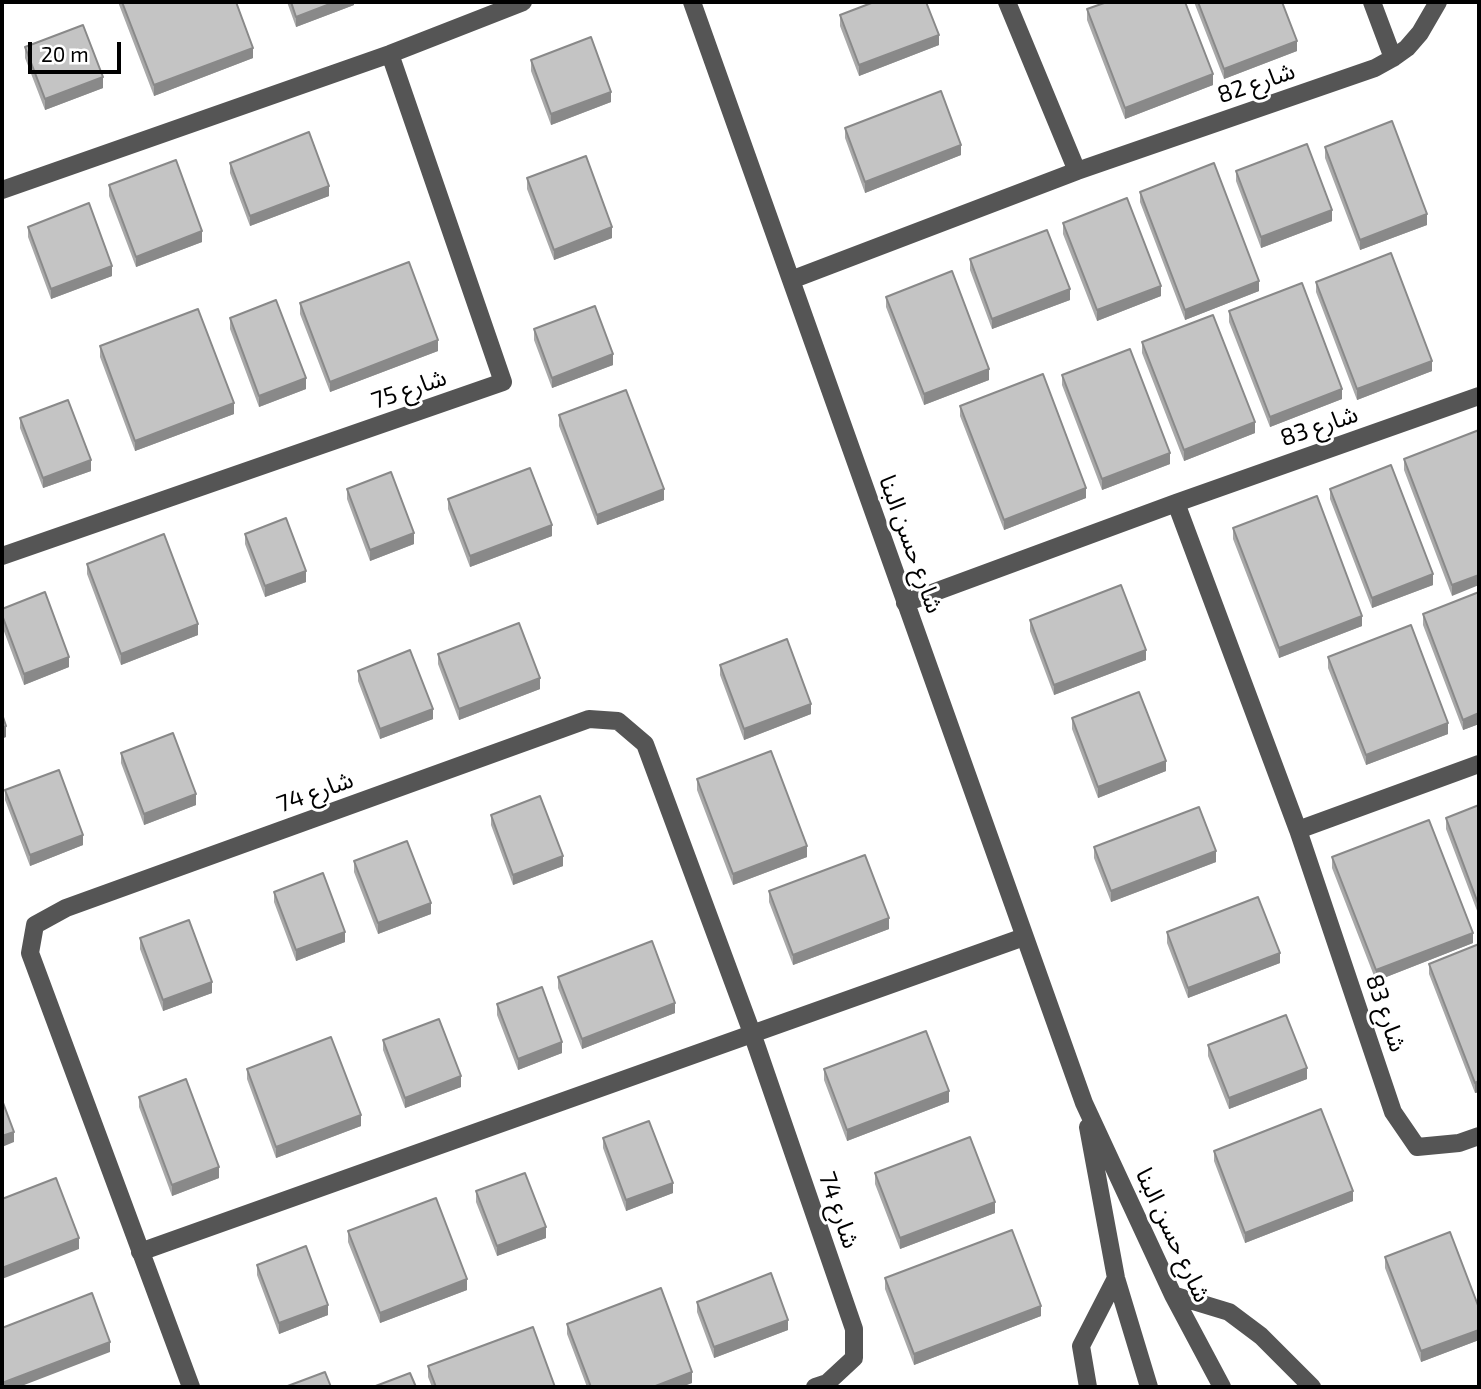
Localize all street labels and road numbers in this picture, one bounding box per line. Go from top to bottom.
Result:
street label: شارع 82 [1213,56,1299,110]
street label: شارع 75 [368,363,450,415]
street label: شارع 83 [1276,399,1362,453]
street label: شارع حسن البنا [873,471,949,617]
street label: شارع 74 [273,765,357,819]
street label: شارع 83 [1359,970,1413,1056]
street label: شارع حسن البنا [1129,1163,1217,1307]
street label: شارع 74 [812,1168,866,1252]

